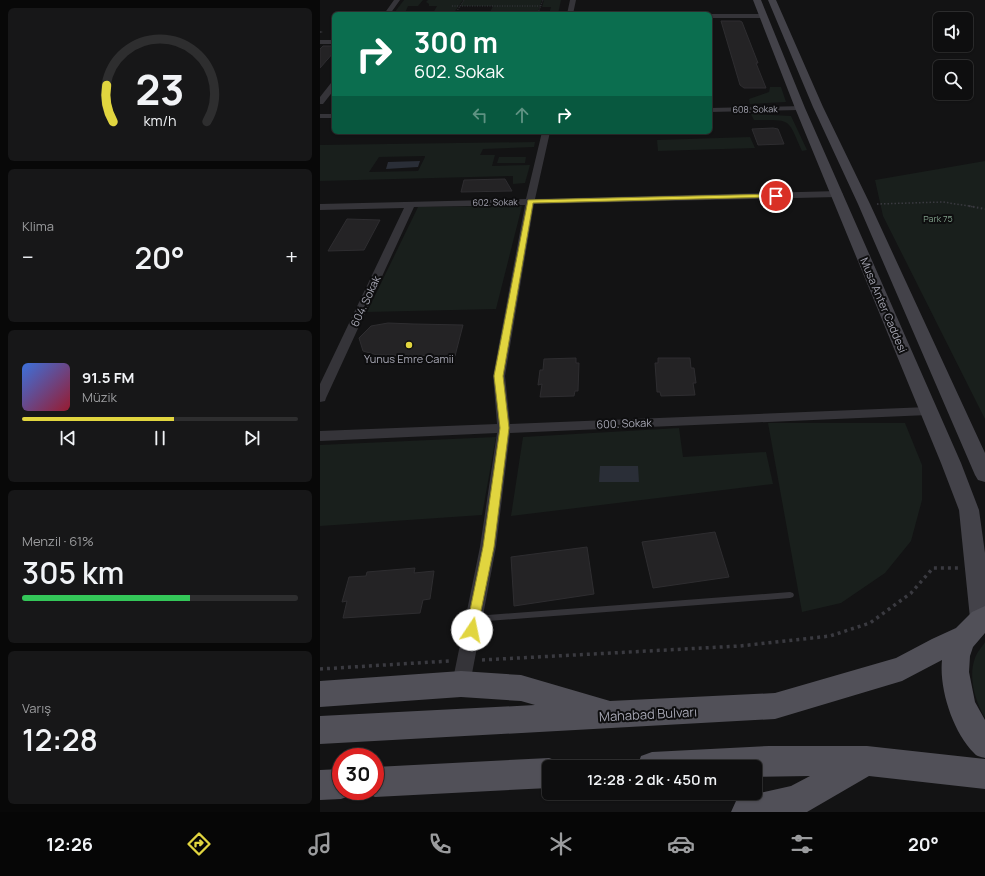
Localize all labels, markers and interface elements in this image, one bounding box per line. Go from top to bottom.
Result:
map controls [933,12,973,100]
button: sound [933,12,973,52]
text: 300 m [414,23,498,61]
icon: right [348,28,400,80]
text: 602. Sokak [414,59,504,83]
button: search [933,60,973,100]
text: 23 [136,61,184,117]
street label: 608. Sokak [732,102,778,116]
icon: left [469,104,491,126]
icon: ahead [511,104,533,126]
icon: right [553,104,575,126]
text: km/h [143,111,177,130]
pin [759,179,793,213]
icon: arrive [765,185,787,207]
street label: 602. Sokak [472,195,518,209]
park label: Park 75 [923,212,953,225]
text: Klima [22,217,54,235]
text: 20° [134,237,185,278]
text: − [22,242,34,272]
text: + [285,242,298,272]
street label: Musa Anter Caddesi [857,255,911,355]
street label: 604. Sokak [347,272,384,329]
marker: Yunus Emre Camii [404,340,414,350]
place label: Yunus Emre Camii [364,351,454,366]
text: 91.5 FM [82,367,134,388]
text: Müzik [82,388,117,406]
street label: 600. Sokak [596,415,653,431]
icon: previous [57,427,79,449]
icon: pause [149,427,171,449]
icon: next [241,427,263,449]
text: Menzil · 61% [22,532,94,550]
text: 305 km [22,552,124,593]
position arrow [451,609,493,651]
text: Varış [22,699,51,717]
street label: Mahabad Bulvarı [598,702,698,726]
text: 12:28 [22,719,98,760]
speed limit sign: 30 [332,748,384,800]
text: 12:28 · 2 dk · 450 m [587,769,717,790]
icon: directions [185,830,213,858]
icon: music [306,830,334,858]
icon: phone [426,830,454,858]
icon: climate [547,830,575,858]
icon: car [667,830,695,858]
icon: filters [788,830,816,858]
text: 12:26 [46,832,93,856]
text: 20° [908,832,939,856]

